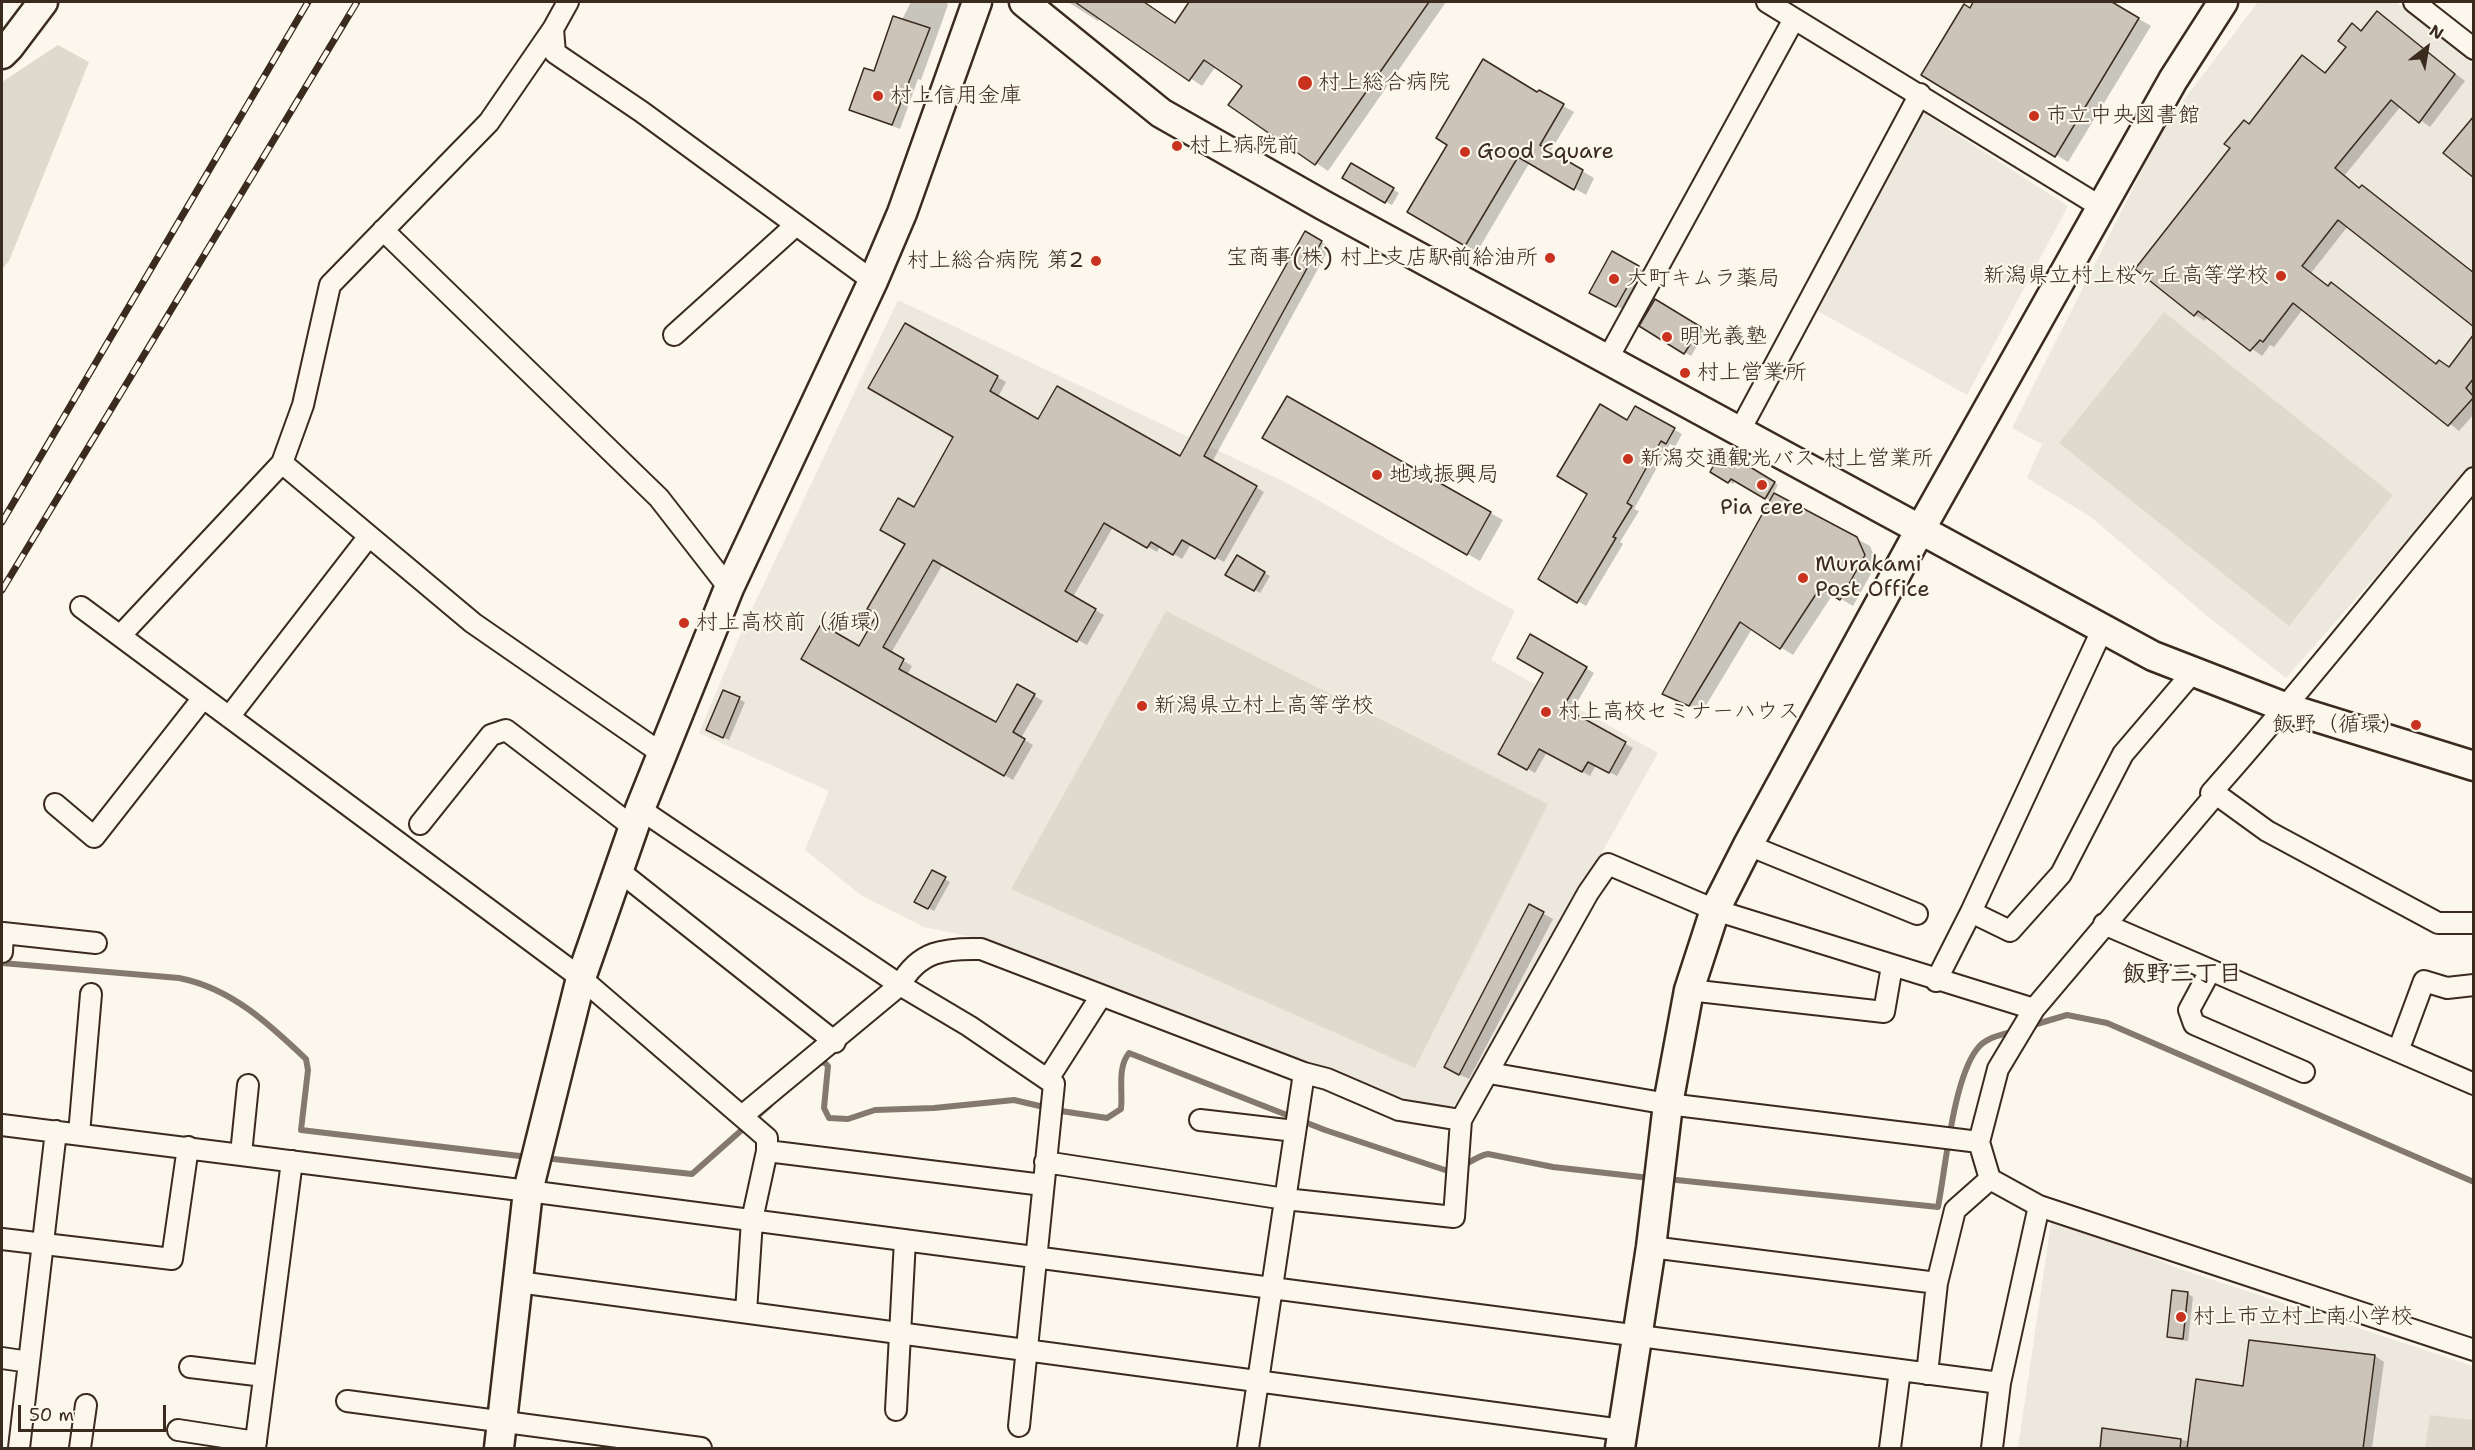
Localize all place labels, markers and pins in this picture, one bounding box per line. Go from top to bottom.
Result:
place label: 村上総合病院 [1318,70,1450,96]
marker: 村上総合病院 [1296,74,1314,92]
place label: 村上信用金庫 [890,83,1022,109]
marker: 村上信用金庫 [871,89,885,103]
place label: 市立中央図書館 [2046,103,2200,129]
marker: 市立中央図書館 [2027,109,2041,123]
place label: 村上病院前 [1189,133,1299,159]
marker: 村上病院前 [1170,139,1184,153]
place label: Good Square [1477,139,1614,165]
marker: Good Square [1458,145,1472,159]
place label: 宝商事(株) 村上支店駅前給油所 [1226,245,1538,271]
place label: 村上総合病院 第2 [907,248,1084,274]
marker: 宝商事(株) 村上支店駅前給油所 [1543,251,1557,265]
marker: 村上総合病院 第2 [1089,254,1103,268]
place label: 新潟県立村上桜ヶ丘高等学校 [1983,263,2269,289]
place label: 大町キムラ薬局 [1626,266,1780,292]
marker: 新潟県立村上桜ヶ丘高等学校 [2274,269,2288,283]
marker: 大町キムラ薬局 [1607,272,1621,286]
place label: 明光義塾 [1679,324,1767,350]
marker: 明光義塾 [1660,330,1674,344]
place label: 村上営業所 [1697,360,1807,386]
marker: 村上営業所 [1678,366,1692,380]
place label: 新潟交通観光バス 村上営業所 [1640,446,1934,472]
marker: 新潟交通観光バス 村上営業所 [1621,452,1635,466]
place label: 地域振興局 [1389,462,1499,488]
marker: 地域振興局 [1370,468,1384,482]
marker: Pia cere [1755,478,1769,492]
place label: Pia cere [1720,495,1804,521]
place label: Murakami Post Office [1815,552,1930,604]
marker: Murakami Post Office [1796,571,1810,585]
place label: 村上高校前（循環） [696,610,894,636]
marker: 村上高校前（循環） [677,616,691,630]
place label: 新潟県立村上高等学校 [1154,693,1374,719]
marker: 新潟県立村上高等学校 [1135,699,1149,713]
place label: 村上高校セミナーハウス [1558,699,1800,725]
marker: 村上高校セミナーハウス [1539,705,1553,719]
place label: 飯野（循環） [2272,712,2404,738]
marker: 飯野（循環） [2409,718,2423,732]
place label: 村上市立村上南小学校 [2193,1304,2413,1330]
marker: 村上市立村上南小学校 [2174,1310,2188,1324]

